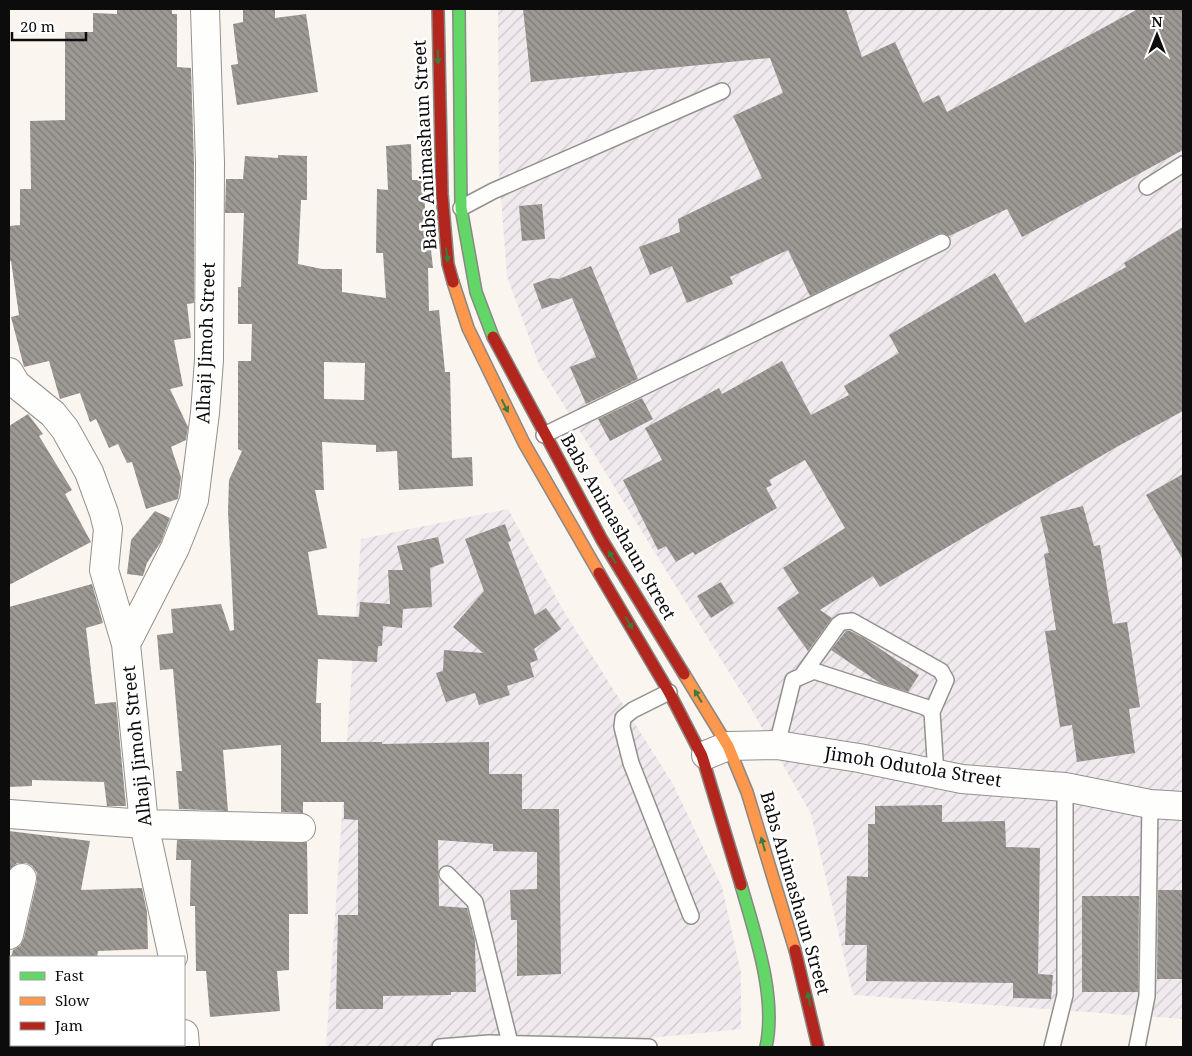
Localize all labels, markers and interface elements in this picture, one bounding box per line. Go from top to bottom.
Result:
scale bar [12,10,86,42]
north arrow [1132,10,1182,60]
text: N [1151,12,1163,31]
text: 20 m [20,16,55,36]
street label: Babs Animashaun Street [407,39,441,251]
one-way arrow [434,50,442,66]
one-way arrow [443,247,451,263]
street label: Alhaji Jimoh Street [190,262,220,424]
one-way arrow [501,398,509,413]
street label: Babs Animashaun Street [556,429,682,624]
one-way arrow [608,551,617,564]
one-way arrow [624,616,633,629]
street label: Alhaji Jimoh Street [116,665,156,828]
one-way arrow [693,689,702,702]
street label: Jimoh Odutola Street [822,740,1003,792]
street label: Babs Animashaun Street [755,788,837,997]
one-way arrow [758,836,766,851]
legend [10,956,185,1046]
text: Fast [55,965,84,985]
text: Slow [55,990,89,1010]
one-way arrow [805,992,813,1007]
text: Jam [54,1015,83,1035]

